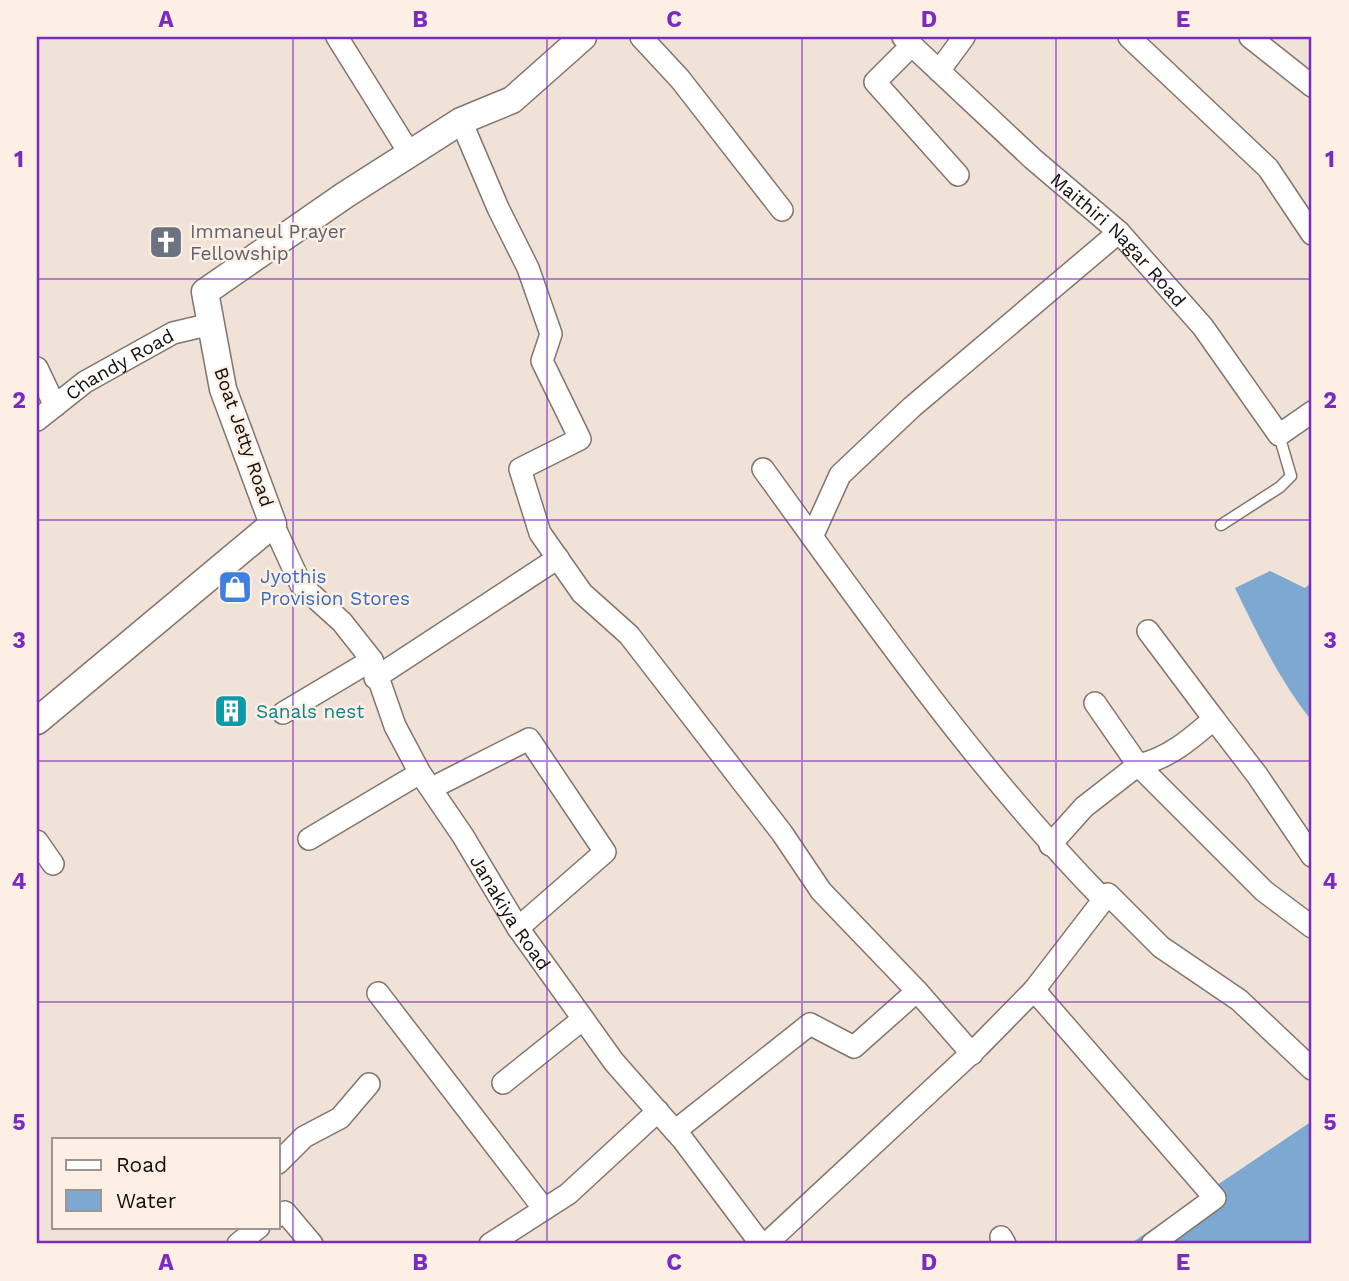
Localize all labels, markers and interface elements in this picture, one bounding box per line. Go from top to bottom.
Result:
text: A [158,6,174,33]
text: B [412,6,428,33]
text: C [666,6,682,33]
text: D [921,6,937,33]
text: E [1176,6,1190,33]
text: 1 [14,146,24,173]
text: 1 [1325,146,1335,173]
street label: Maithiri Nagar Road [1046,168,1191,311]
place label: Immaneul Prayer Fellowship [190,220,347,265]
church icon: Immaneul Prayer Fellowship [147,223,185,261]
street label: Chandy Road [61,324,178,405]
street label: Boat Jetty Road [209,364,279,510]
text: 2 [12,387,26,414]
text: 2 [1323,387,1337,414]
place label: Jyothis Provision Stores [260,565,410,610]
shop icon: Jyothis Provision Stores [216,568,254,606]
text: 3 [12,627,26,654]
text: 3 [1323,627,1337,654]
building icon: Sanals nest [212,692,250,730]
place label: Sanals nest [256,700,364,723]
street label: Janakiya Road [465,850,556,974]
text: 4 [12,868,27,895]
text: 4 [1323,868,1338,895]
text: 5 [12,1109,26,1136]
text: 5 [1323,1109,1337,1136]
legend [52,1138,280,1228]
text: Road [116,1152,167,1177]
text: Water [116,1188,177,1213]
text: A [158,1249,174,1276]
text: B [412,1249,428,1276]
text: C [666,1249,682,1276]
text: D [921,1249,937,1276]
text: E [1176,1249,1190,1276]

